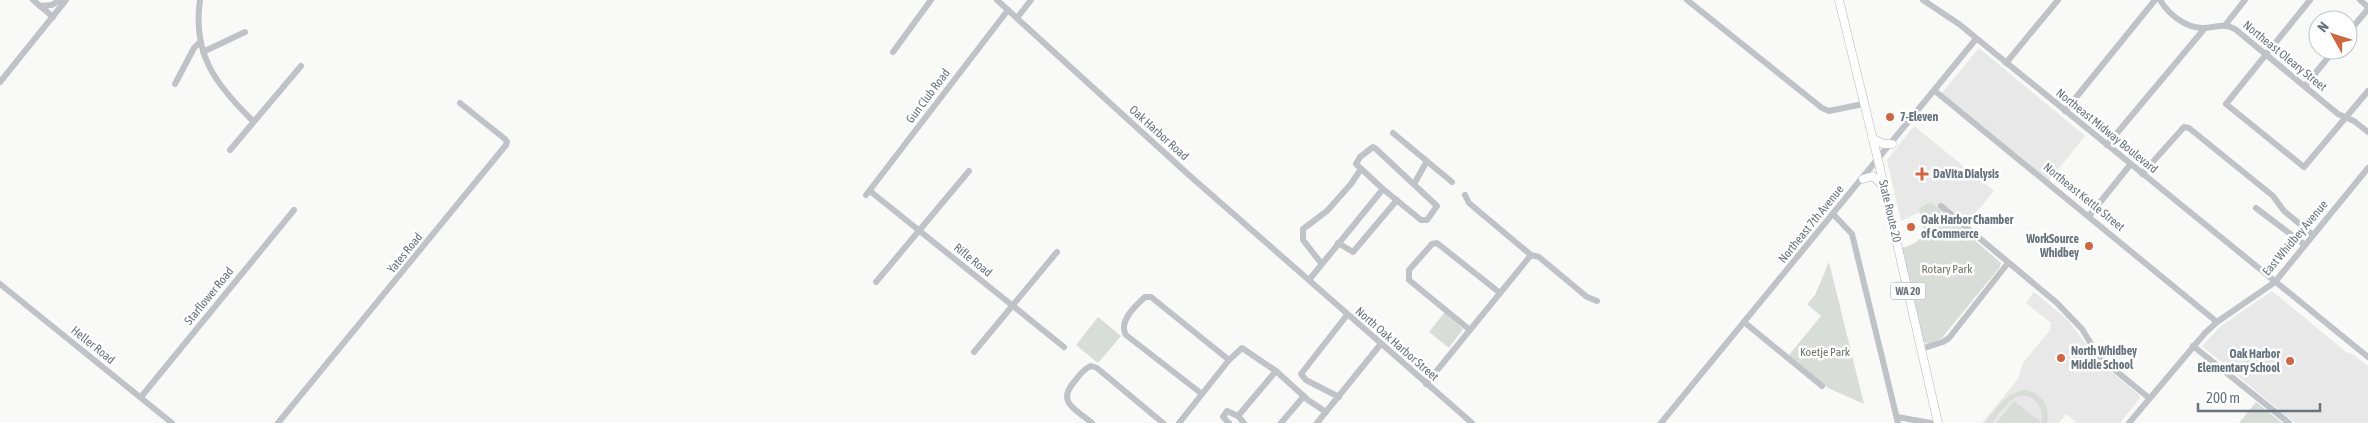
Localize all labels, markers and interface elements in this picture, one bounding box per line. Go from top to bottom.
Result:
north arrow [2308,10,2358,60]
street label: Northeast Oleary Street [2240,18,2330,94]
street label: Gun Club Road [903,66,953,126]
street label: Northeast Midway Boulevard [2053,86,2161,176]
street label: Oak Harbor Road [1126,103,1192,163]
place label: 7-Eleven [1900,110,1938,124]
marker: 7-Eleven [1884,111,1896,123]
street label: Northeast Kettle Street [2041,160,2128,234]
marker: DaVita Dialysis [1915,167,1929,181]
place label: DaVita Dialysis [1933,167,2000,181]
street label: State Route 20 [1876,178,1904,244]
street label: Northeast 7th Avenue [1775,182,1847,266]
street label: East Whidbey Avenue [2259,198,2331,278]
place label: Oak Harbor Chamber of Commerce [1921,213,2014,241]
marker: Oak Harbor Chamber of Commerce [1905,221,1917,233]
street label: Yates Road [385,230,425,276]
place label: WorkSource Whidbey [2025,232,2080,260]
street label: Rifle Road [951,240,995,280]
marker: WorkSource Whidbey [2083,240,2095,252]
park label: Rotary Park [1922,262,1973,276]
street label: Starflower Road [182,264,236,328]
road number: WA 20 [1890,282,1926,300]
street label: North Oak Harbor Street [1353,304,1442,384]
street label: Heller Road [68,323,118,367]
place label: North Whidbey Middle School [2071,344,2137,372]
park label: Koetje Park [1800,345,1851,359]
place label: Oak Harbor Elementary School [2198,347,2281,375]
marker: North Whidbey Middle School [2055,352,2067,364]
marker: Oak Harbor Elementary School [2284,355,2296,367]
scale bar [2198,380,2320,412]
text: 200 m [2206,389,2240,406]

